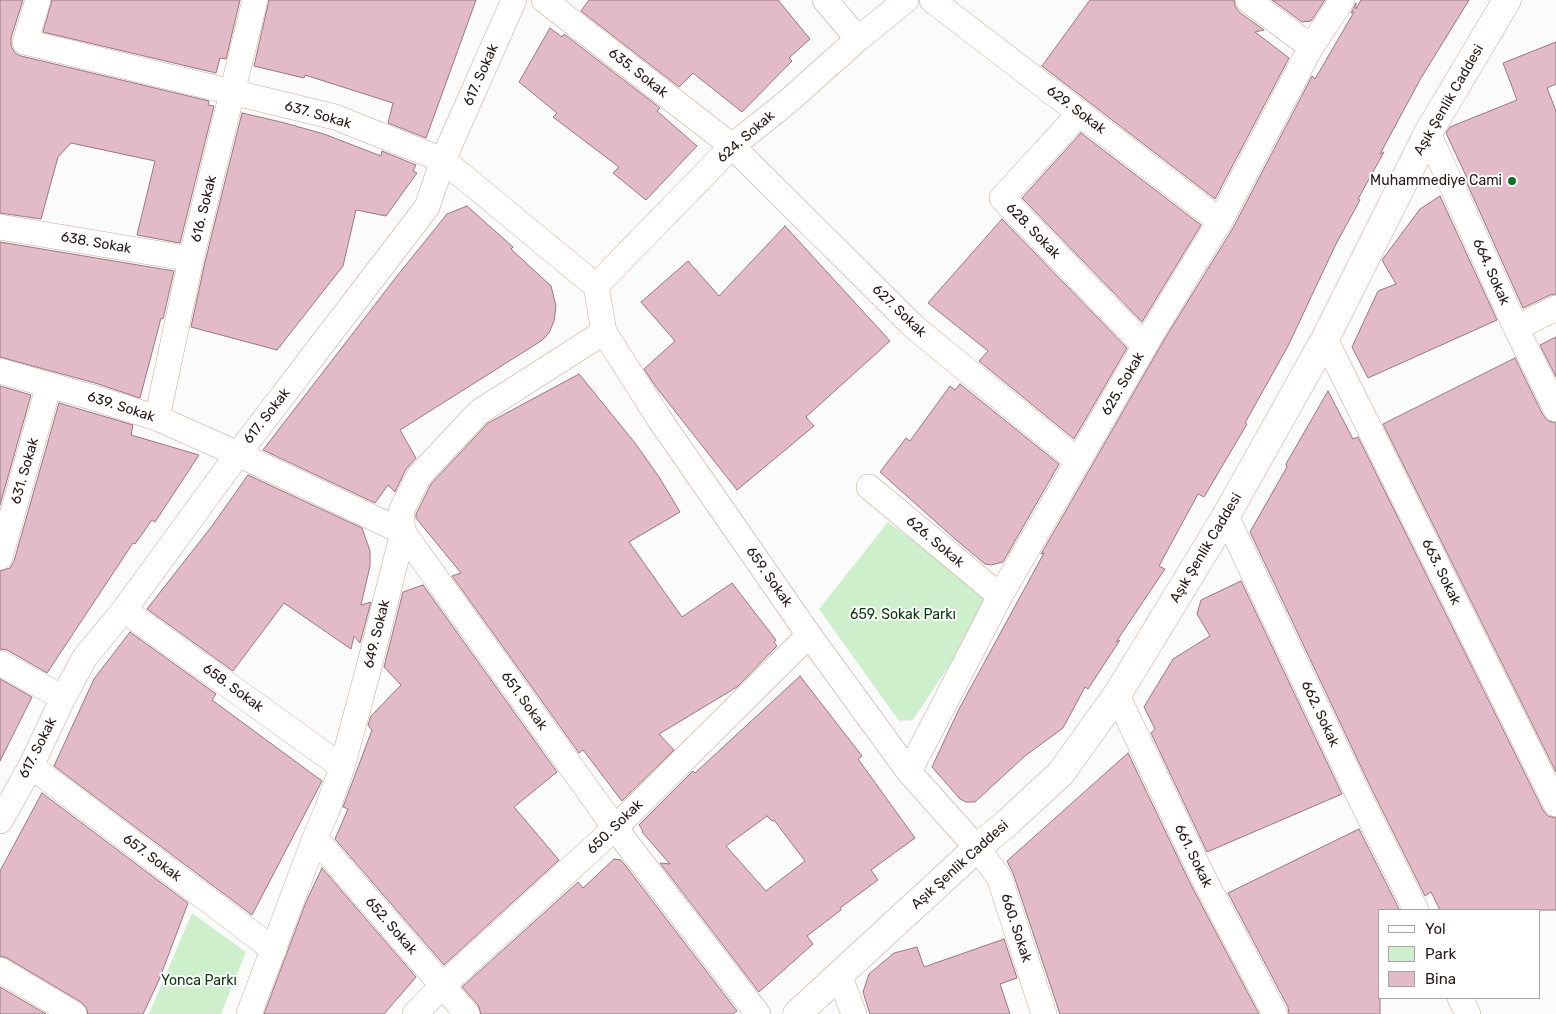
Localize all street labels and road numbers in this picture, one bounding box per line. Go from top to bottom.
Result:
street label: 617. Sokak [460,41,502,109]
street label: Aşık Şenlik Caddesi [1410,42,1488,158]
street label: 635. Sokak [605,45,671,101]
street label: 629. Sokak [1043,82,1109,138]
street label: 637. Sokak [283,97,353,133]
street label: 624. Sokak [714,107,778,167]
street label: 616. Sokak [188,174,220,244]
street label: 628. Sokak [1002,200,1064,262]
street label: 638. Sokak [59,229,133,257]
street label: 664. Sokak [1469,236,1513,308]
street label: 627. Sokak [868,281,930,341]
street label: 625. Sokak [1098,349,1148,419]
street label: 617. Sokak [240,385,294,447]
street label: 639. Sokak [85,388,157,426]
street label: 631. Sokak [8,436,42,506]
street label: Aşık Şenlik Caddesi [1167,490,1245,606]
street label: 626. Sokak [902,513,968,571]
street label: 663. Sokak [1418,536,1464,608]
street label: 659. Sokak [742,544,796,610]
street label: 649. Sokak [360,598,394,670]
street label: 658. Sokak [199,660,267,716]
street label: 651. Sokak [497,668,551,734]
street label: 662. Sokak [1297,678,1343,750]
street label: 617. Sokak [16,715,60,781]
street label: 650. Sokak [584,796,646,858]
street label: Aşık Şenlik Caddesi [908,817,1012,913]
street label: 661. Sokak [1170,822,1216,890]
street label: 657. Sokak [119,831,185,885]
street label: 660. Sokak [997,892,1035,964]
street label: 652. Sokak [361,894,421,958]

